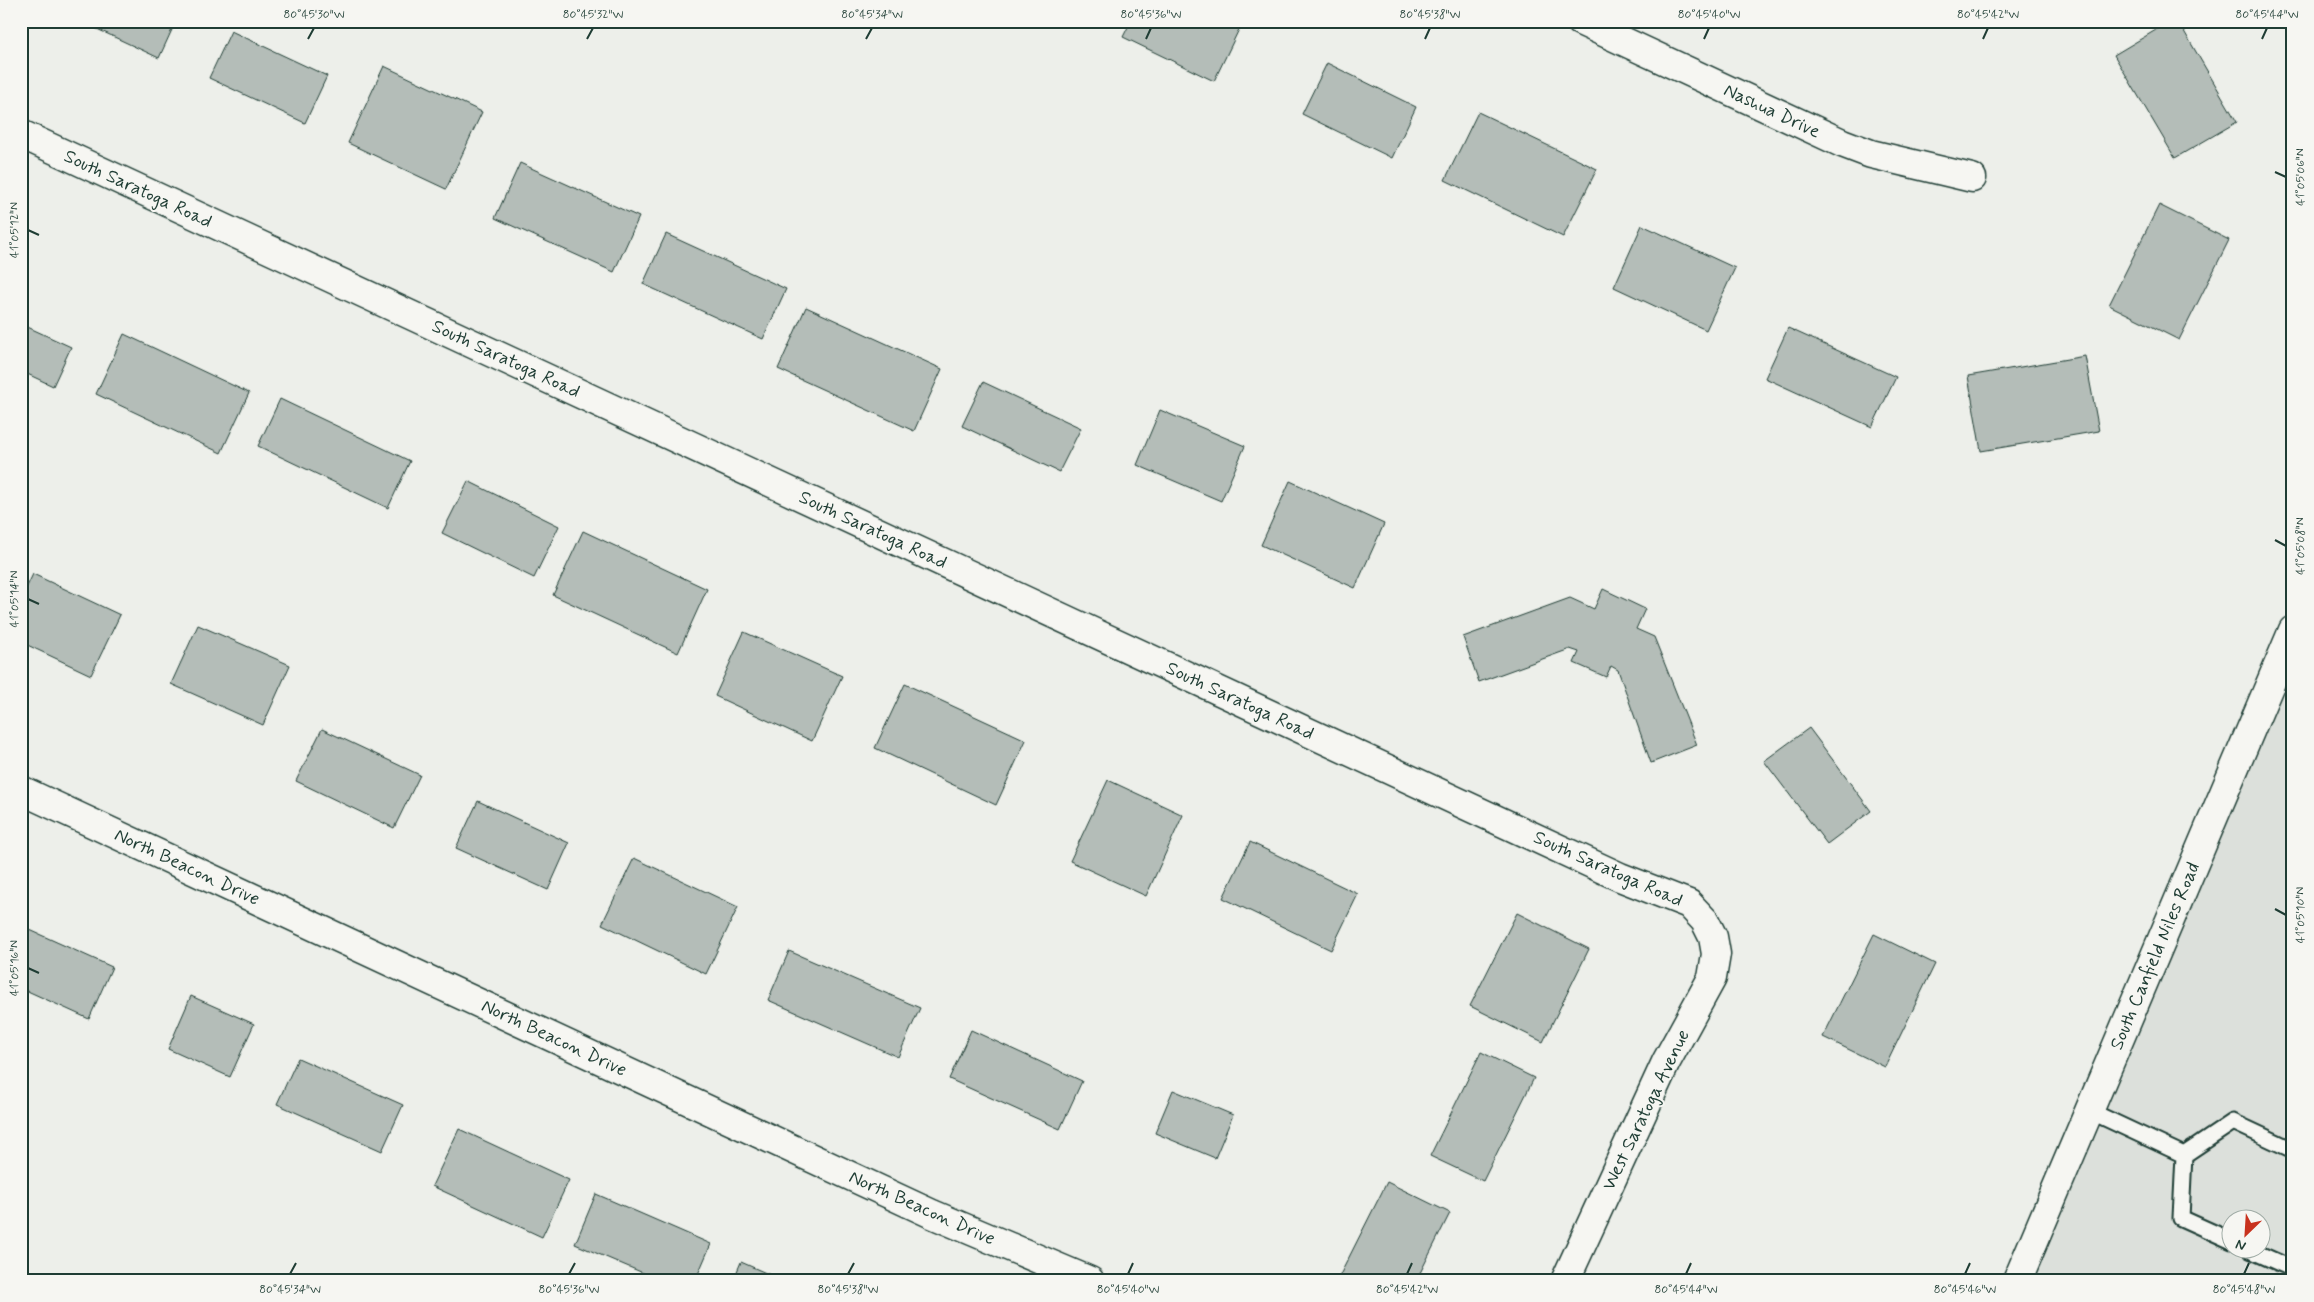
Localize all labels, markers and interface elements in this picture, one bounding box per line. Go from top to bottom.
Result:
text: 80°45'30"W [283,7,345,23]
text: 80°45'32"W [563,7,623,23]
text: 80°45'34"W [841,7,903,23]
text: 80°45'36"W [1121,7,1182,23]
text: 80°45'38"W [1400,7,1461,23]
text: 80°45'40"W [1678,7,1740,23]
text: 80°45'42"W [1957,7,2019,23]
text: 80°45'44"W [2235,7,2299,23]
street label: Nashua Drive [1720,78,1824,144]
street label: South Saratoga Road [59,144,216,235]
text: 41°05'06"N [2293,148,2309,206]
text: 41°05'12"N [7,202,23,258]
street label: South Saratoga Road [427,314,584,405]
street label: South Saratoga Road [794,485,951,576]
text: 41°05'08"N [2293,517,2309,575]
text: 41°05'14"N [7,571,23,627]
street label: South Saratoga Road [1161,656,1318,747]
street label: North Beacon Drive [110,822,264,912]
street label: South Saratoga Road [1529,825,1687,914]
street label: South Canfield Niles Road [2104,858,2206,1054]
text: 41°05'10"N [2293,887,2309,943]
text: 41°05'16"N [7,940,23,996]
street label: North Beacon Drive [477,993,631,1083]
street label: West Saratoga Avenue [1596,1025,1697,1195]
street label: North Beacon Drive [845,1164,999,1252]
north arrow [2222,1210,2272,1260]
text: N [2233,1235,2249,1255]
text: 80°45'34"W [259,1282,321,1298]
text: 80°45'36"W [539,1282,600,1298]
text: 80°45'38"W [818,1282,879,1298]
text: 80°45'40"W [1097,1282,1159,1298]
text: 80°45'42"W [1376,1282,1438,1298]
text: 80°45'44"W [1654,1282,1718,1298]
text: 80°45'46"W [1934,1282,1996,1298]
text: 80°45'48"W [2213,1282,2275,1298]

